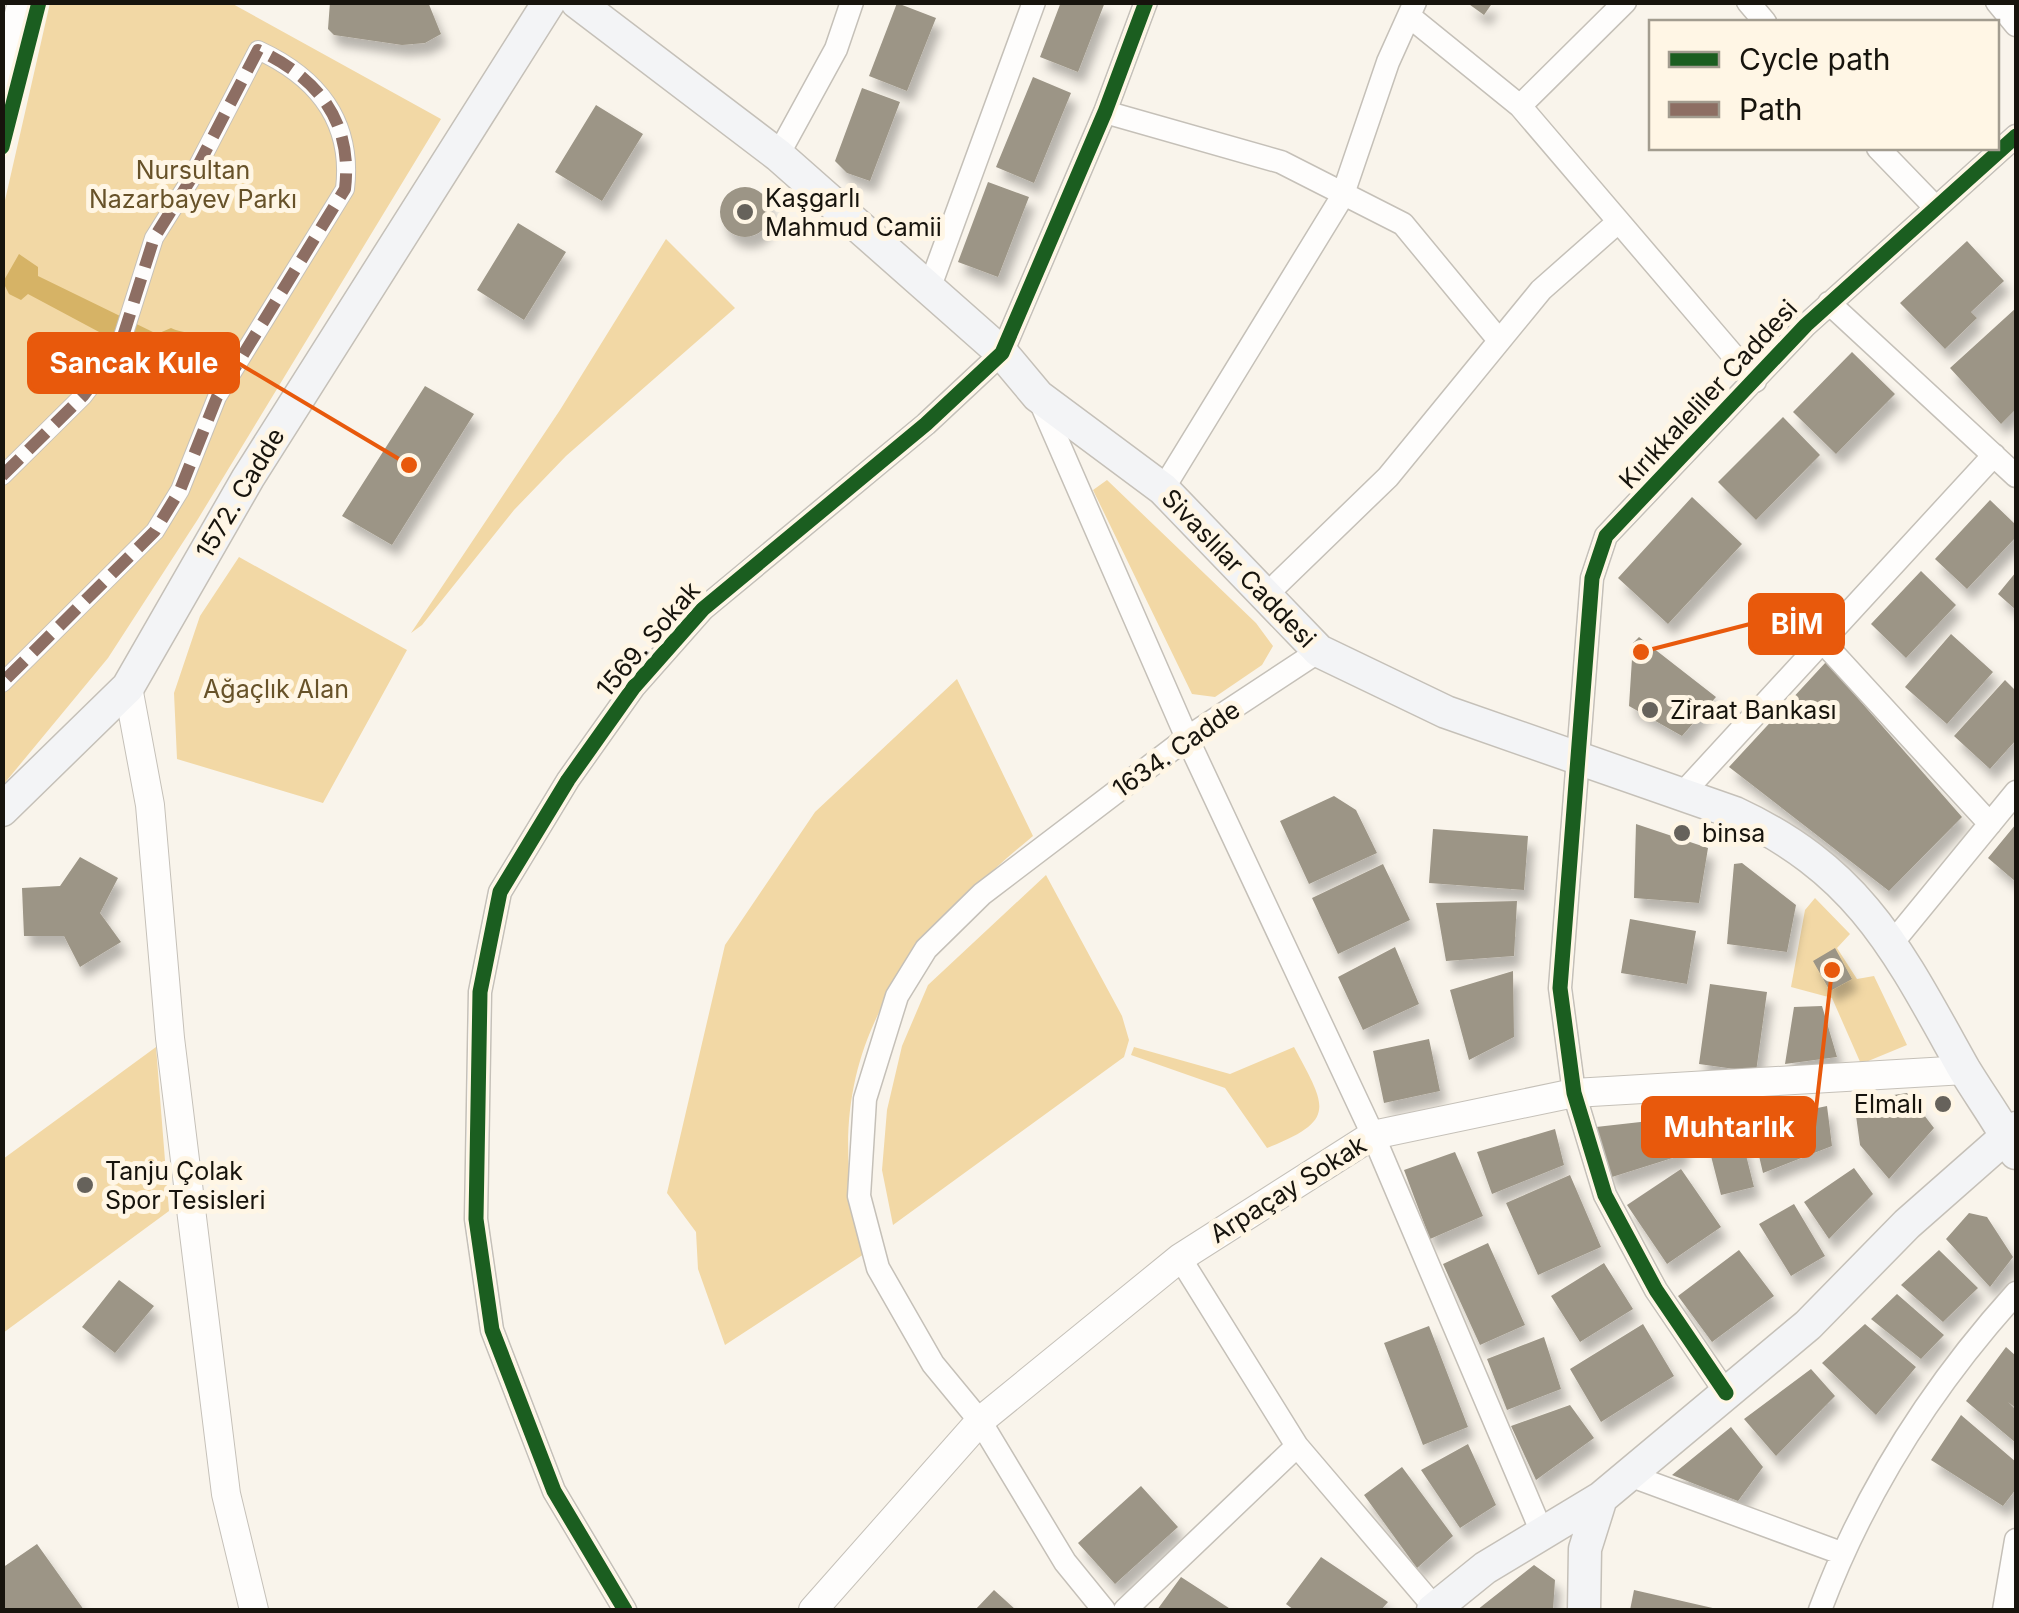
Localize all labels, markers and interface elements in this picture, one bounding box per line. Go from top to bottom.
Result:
legend [1649,20,1999,150]
text: Cycle path [1739,41,1891,77]
text: Path [1739,91,1803,127]
park label: Nursultan Nazarbayev Parkı [89,155,297,214]
place label: Kaşgarlı Mahmud Camii [765,183,942,242]
marker: Kaşgarlı Mahmud Camii [734,201,756,223]
street label: Kırıkkaleliler Caddesi [1613,293,1803,495]
callout: Sancak Kule [29,334,238,392]
text: Sancak Kule [50,346,218,380]
street label: 1572. Cadde [189,422,291,564]
street label: Sivaslılar Caddesi [1156,483,1322,653]
street label: 1569. Sokak [590,575,706,703]
callout: BİM [1750,595,1843,653]
text: BİM [1771,606,1823,641]
park label: Ağaçlık Alan [203,674,349,704]
street label: 1634. Cadde [1107,694,1245,804]
place label: Ziraat Bankası [1670,695,1837,725]
marker: Ziraat Bankası [1639,699,1661,721]
place label: binsa [1702,818,1765,848]
marker: binsa [1671,822,1693,844]
place label: Elmalı [1854,1089,1923,1119]
marker: Elmalı [1932,1093,1954,1115]
callout: Muhtarlık [1643,1098,1814,1156]
text: Muhtarlık [1664,1110,1795,1144]
street label: Arpaçay Sokak [1204,1129,1372,1249]
place label: Tanju Çolak Spor Tesisleri [105,1156,265,1215]
marker: Tanju Çolak Spor Tesisleri [74,1174,96,1196]

